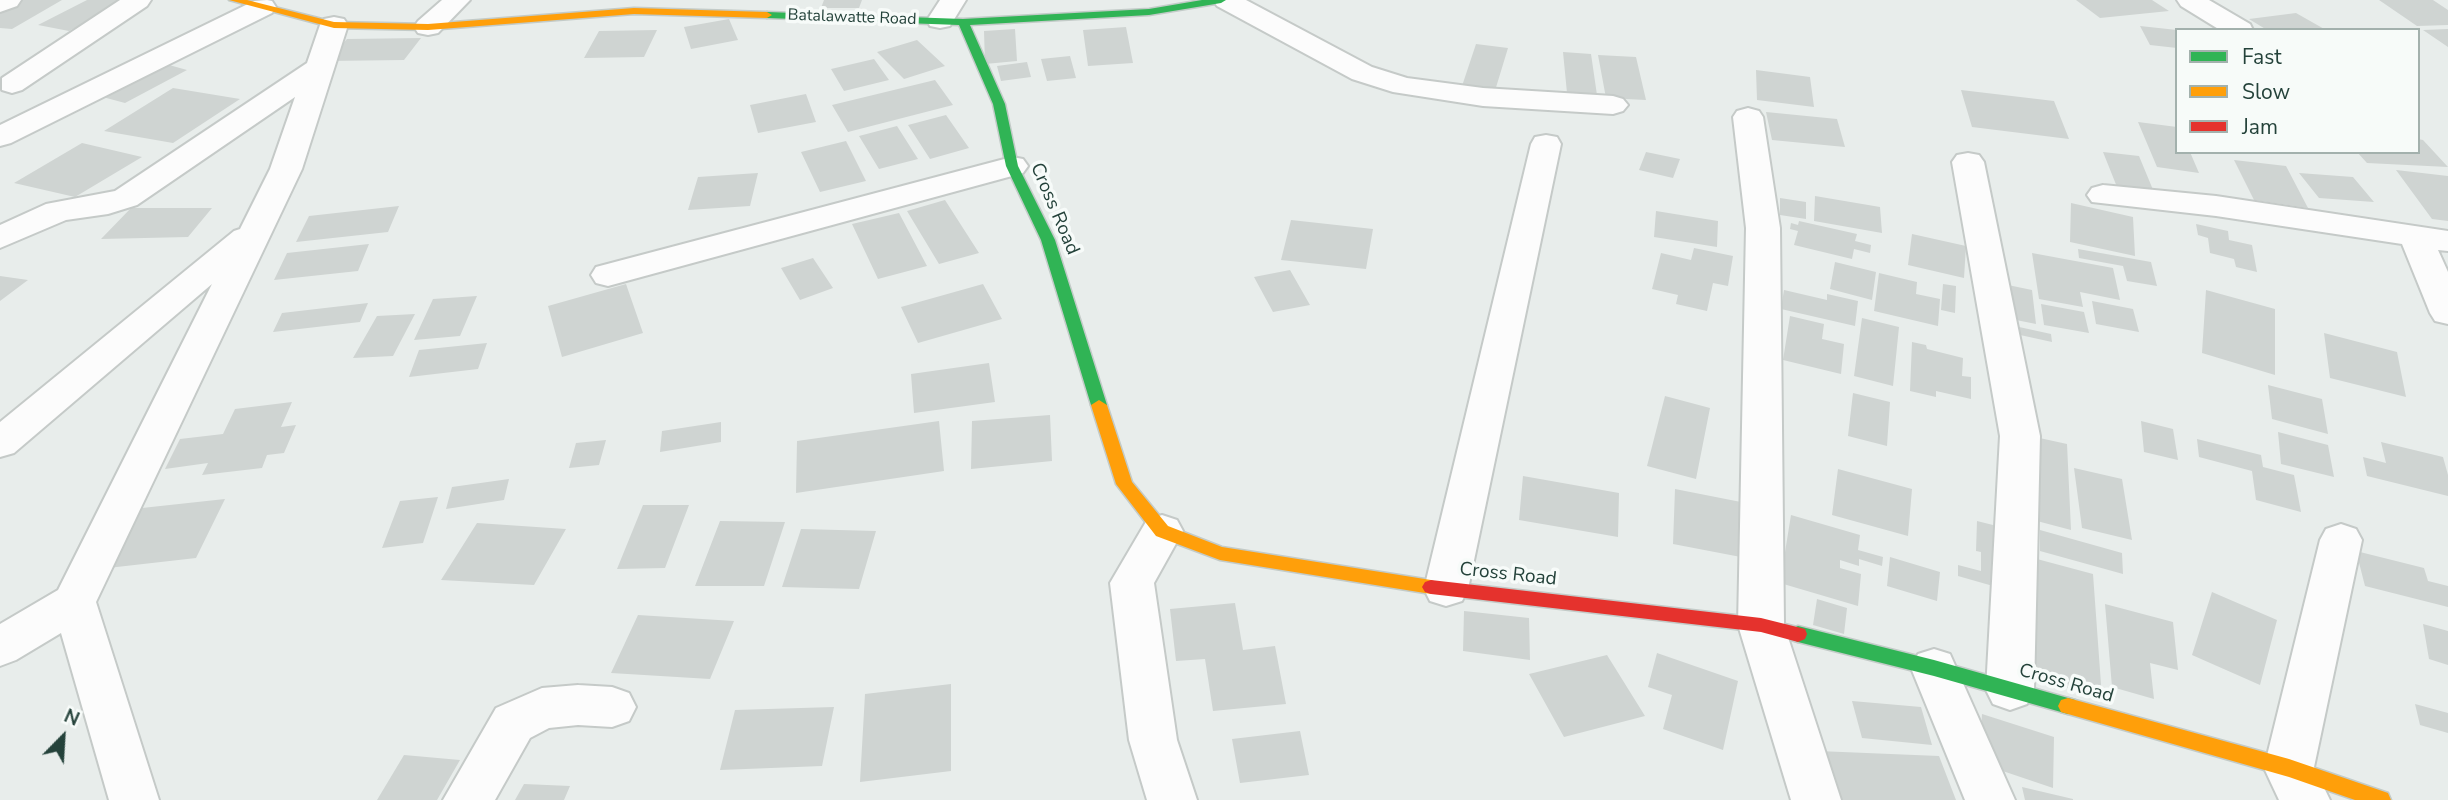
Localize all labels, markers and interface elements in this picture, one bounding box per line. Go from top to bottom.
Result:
street label: Batalawatte Road [787,6,917,30]
legend [2175,28,2420,154]
text: Fast [2242,43,2282,71]
text: Slow [2242,78,2290,106]
text: Jam [2242,113,2278,141]
street label: Cross Road [1024,160,1084,258]
street label: Cross Road [1458,559,1558,591]
street label: Cross Road [2016,660,2116,708]
north arrow [28,702,98,772]
text: N [60,703,83,733]

